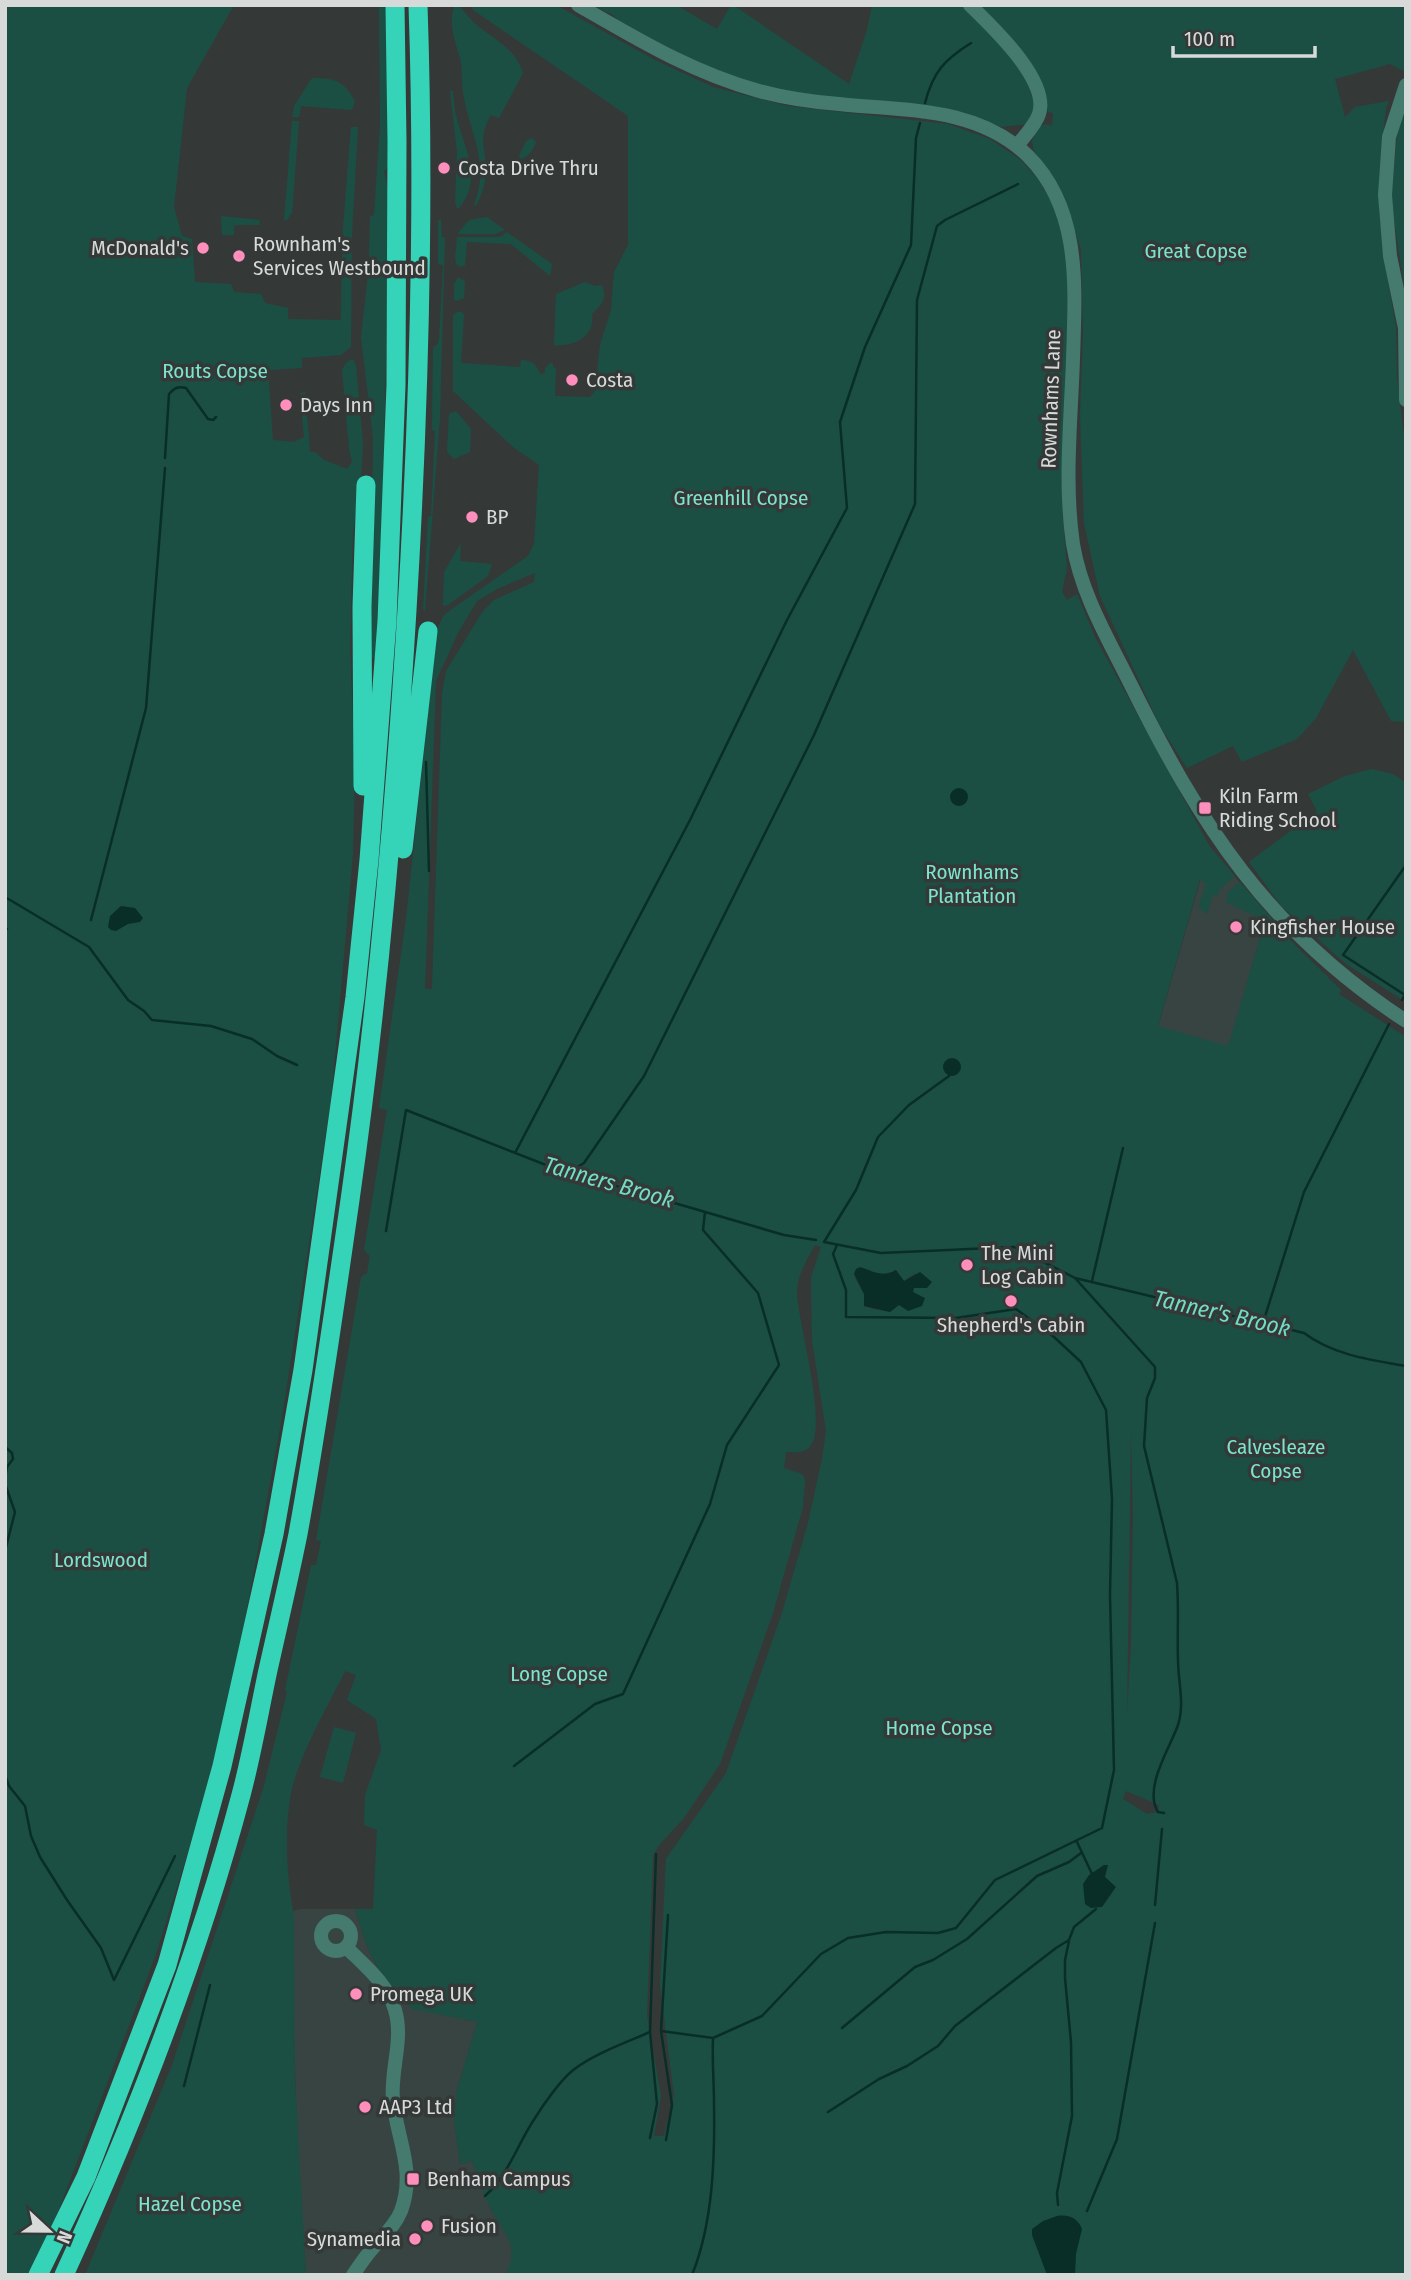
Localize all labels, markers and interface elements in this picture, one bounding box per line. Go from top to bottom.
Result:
scale bar [1173,14,1315,58]
text: 100 m [1184,26,1235,52]
place label: Costa Drive Thru [458,155,599,181]
marker: Costa Drive Thru [436,160,452,176]
place label: Rownham's Services Westbound [253,231,426,281]
place label: McDonald's [91,235,189,261]
park label: Great Copse [1145,238,1247,264]
marker: McDonald's [195,240,211,256]
marker: Rownham's Services Westbound [231,248,247,264]
street label: Rownhams Lane [1036,329,1066,469]
park label: Routs Copse [162,358,268,384]
place label: Costa [586,367,633,393]
marker: Costa [564,372,580,388]
place label: Days Inn [300,392,373,418]
marker: Days Inn [278,397,294,413]
park label: Greenhill Copse [674,485,808,511]
place label: BP [486,504,508,530]
marker: BP [464,509,480,525]
place label: Kiln Farm Riding School [1219,783,1337,833]
marker: Kiln Farm Riding School [1197,800,1213,816]
park label: Rownhams Plantation [925,859,1019,909]
place label: Kingfisher House [1250,914,1395,940]
marker: Kingfisher House [1228,919,1244,935]
water label: Tanners Brook [541,1150,677,1214]
place label: The Mini Log Cabin [981,1240,1064,1290]
marker: The Mini Log Cabin [959,1257,975,1273]
water label: Tanner's Brook [1151,1284,1293,1342]
marker: Shepherd's Cabin [1003,1293,1019,1309]
place label: Shepherd's Cabin [937,1312,1085,1338]
park label: Calvesleaze Copse [1227,1434,1325,1484]
park label: Lordswood [54,1547,148,1573]
park label: Long Copse [510,1661,608,1687]
park label: Home Copse [885,1715,993,1741]
place label: Promega UK [370,1981,474,2007]
marker: Promega UK [348,1986,364,2002]
place label: AAP3 Ltd [379,2094,453,2120]
marker: AAP3 Ltd [357,2099,373,2115]
place label: Benham Campus [427,2166,570,2192]
marker: Benham Campus [405,2171,421,2187]
park label: Hazel Copse [138,2191,242,2217]
north arrow [14,2196,84,2266]
place label: Fusion [441,2213,497,2239]
marker: Fusion [419,2218,435,2234]
place label: Synamedia [307,2226,401,2252]
text: N [52,2228,77,2247]
marker: Synamedia [407,2231,423,2247]

